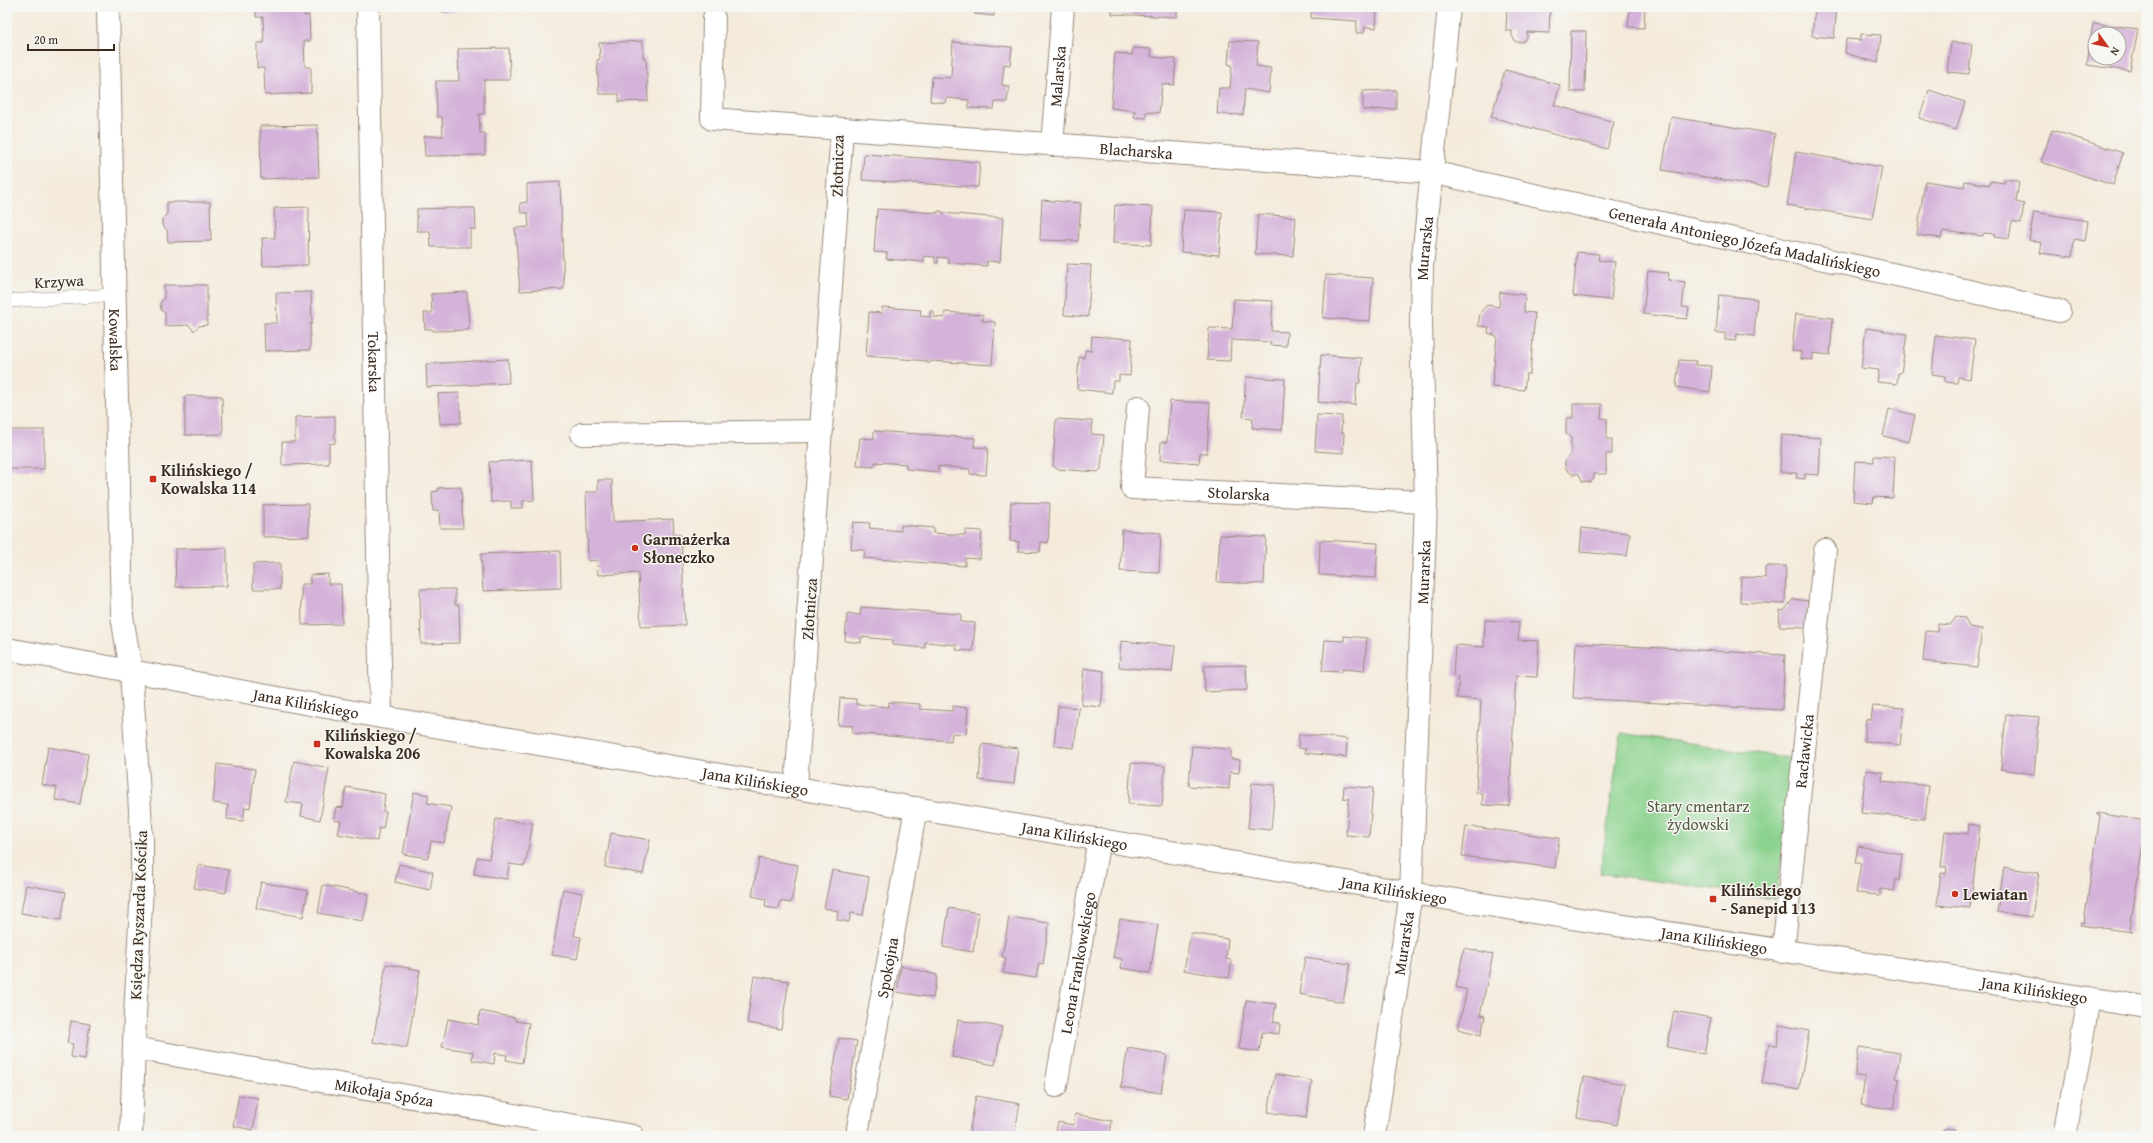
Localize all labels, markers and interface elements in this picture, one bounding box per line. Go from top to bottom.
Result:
scale bar [28,26,114,52]
north arrow [2087,26,2127,66]
text: 20 m [34,31,58,48]
street label: Malarska [1043,44,1072,108]
text: N [2106,44,2124,59]
street label: Złotnicza [824,134,850,197]
street label: Blacharska [1099,136,1174,165]
street label: Generała Antoniego Józefa Madalińskiego [1607,200,1883,283]
street label: Murarska [1410,215,1439,281]
street label: Krzywa [34,268,85,294]
street label: Kowalska [103,308,128,372]
street label: Tokarska [362,331,387,393]
place label: Kilińskiego / Kowalska 114 [161,458,256,500]
marker: Kilińskiego / Kowalska 114 [148,474,158,484]
street label: Stolarska [1207,480,1271,507]
place label: Garmażerka Słoneczko [643,527,731,569]
street label: Murarska [1410,539,1437,605]
marker: Garmażerka Słoneczko [630,543,640,553]
street label: Złotnicza [795,577,823,641]
street label: Jana Kilińskiego [249,681,361,725]
street label: Racławicka [1788,712,1820,789]
place label: Kilińskiego / Kowalska 206 [325,723,420,765]
marker: Kilińskiego / Kowalska 206 [312,739,322,749]
street label: Jana Kilińskiego [699,760,810,802]
park label: Stary cmentarz żydowski [1647,794,1749,836]
street label: Jana Kilińskiego [1018,814,1130,856]
street label: Księdza Ryszarda Kościka [123,829,153,1000]
street label: Jana Kilińskiego [1337,869,1449,910]
place label: Kilińskiego - Sanepid 113 [1721,878,1816,920]
place label: Lewiatan [1963,882,2028,906]
marker: Lewiatan [1950,889,1960,899]
street label: Leona Frankowskiego [1053,890,1102,1036]
marker: Kilińskiego - Sanepid 113 [1708,894,1718,904]
street label: Murarska [1387,909,1420,977]
street label: Jana Kilińskiego [1657,920,1769,960]
street label: Spokojna [870,935,904,1000]
street label: Jana Kilińskiego [1978,969,2089,1010]
street label: Mikołaja Spóza [333,1072,436,1113]

